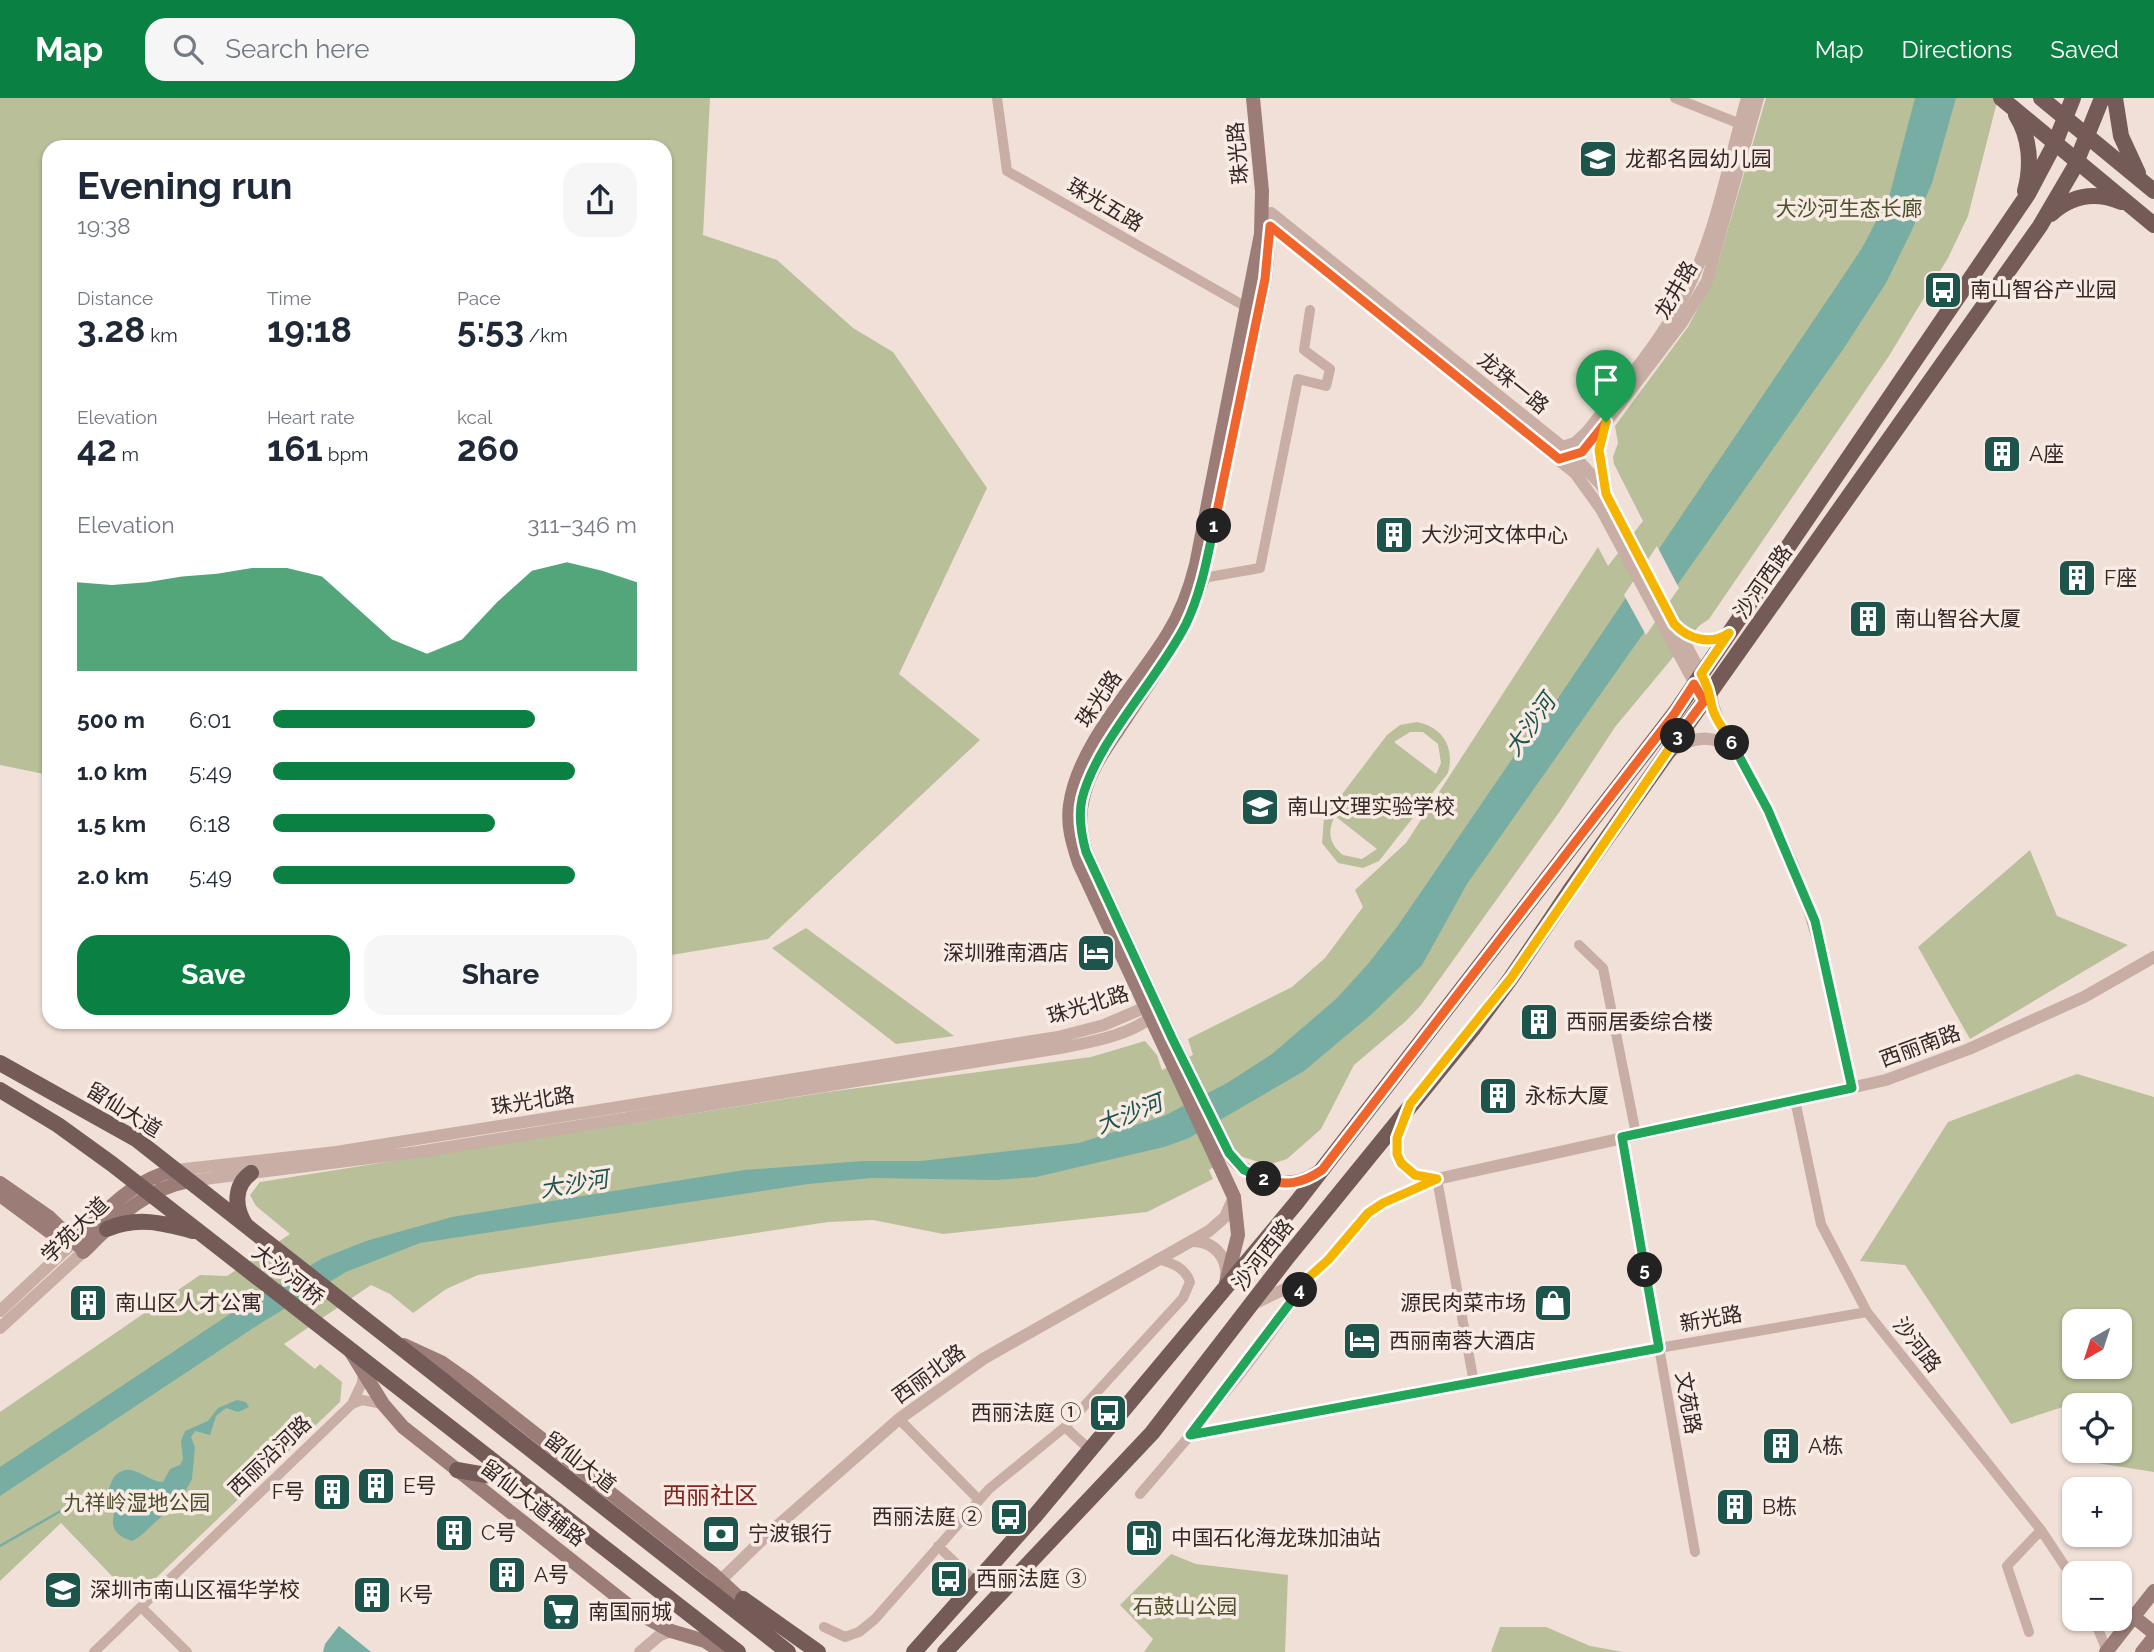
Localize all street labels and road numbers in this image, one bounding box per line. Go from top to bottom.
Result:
street label: 珠光路 [1222,121,1253,186]
street label: 珠光五路 [1063,173,1148,236]
street label: 龙井路 [1649,256,1702,323]
street label: 龙珠一路 [1473,346,1554,419]
street label: 沙河西路 [1728,540,1797,623]
street label: 珠光路 [1071,666,1127,732]
street label: 珠光北路 [1044,980,1132,1029]
street label: 西丽南路 [1876,1019,1964,1072]
street label: 留仙大道 [82,1077,167,1142]
street label: 珠光北路 [489,1082,576,1119]
street label: 学苑大道 [36,1191,114,1268]
street label: 沙河西路 [1227,1214,1298,1295]
street label: 大沙河桥 [248,1239,329,1310]
street label: 新光路 [1678,1301,1744,1336]
street label: 沙河路 [1888,1312,1947,1377]
street label: 西丽北路 [887,1339,970,1408]
street label: 文苑路 [1671,1370,1706,1436]
street label: 西丽沿河路 [223,1410,316,1501]
street label: 留仙大道 [540,1426,621,1497]
street label: 留仙大道辅路 [476,1454,591,1551]

